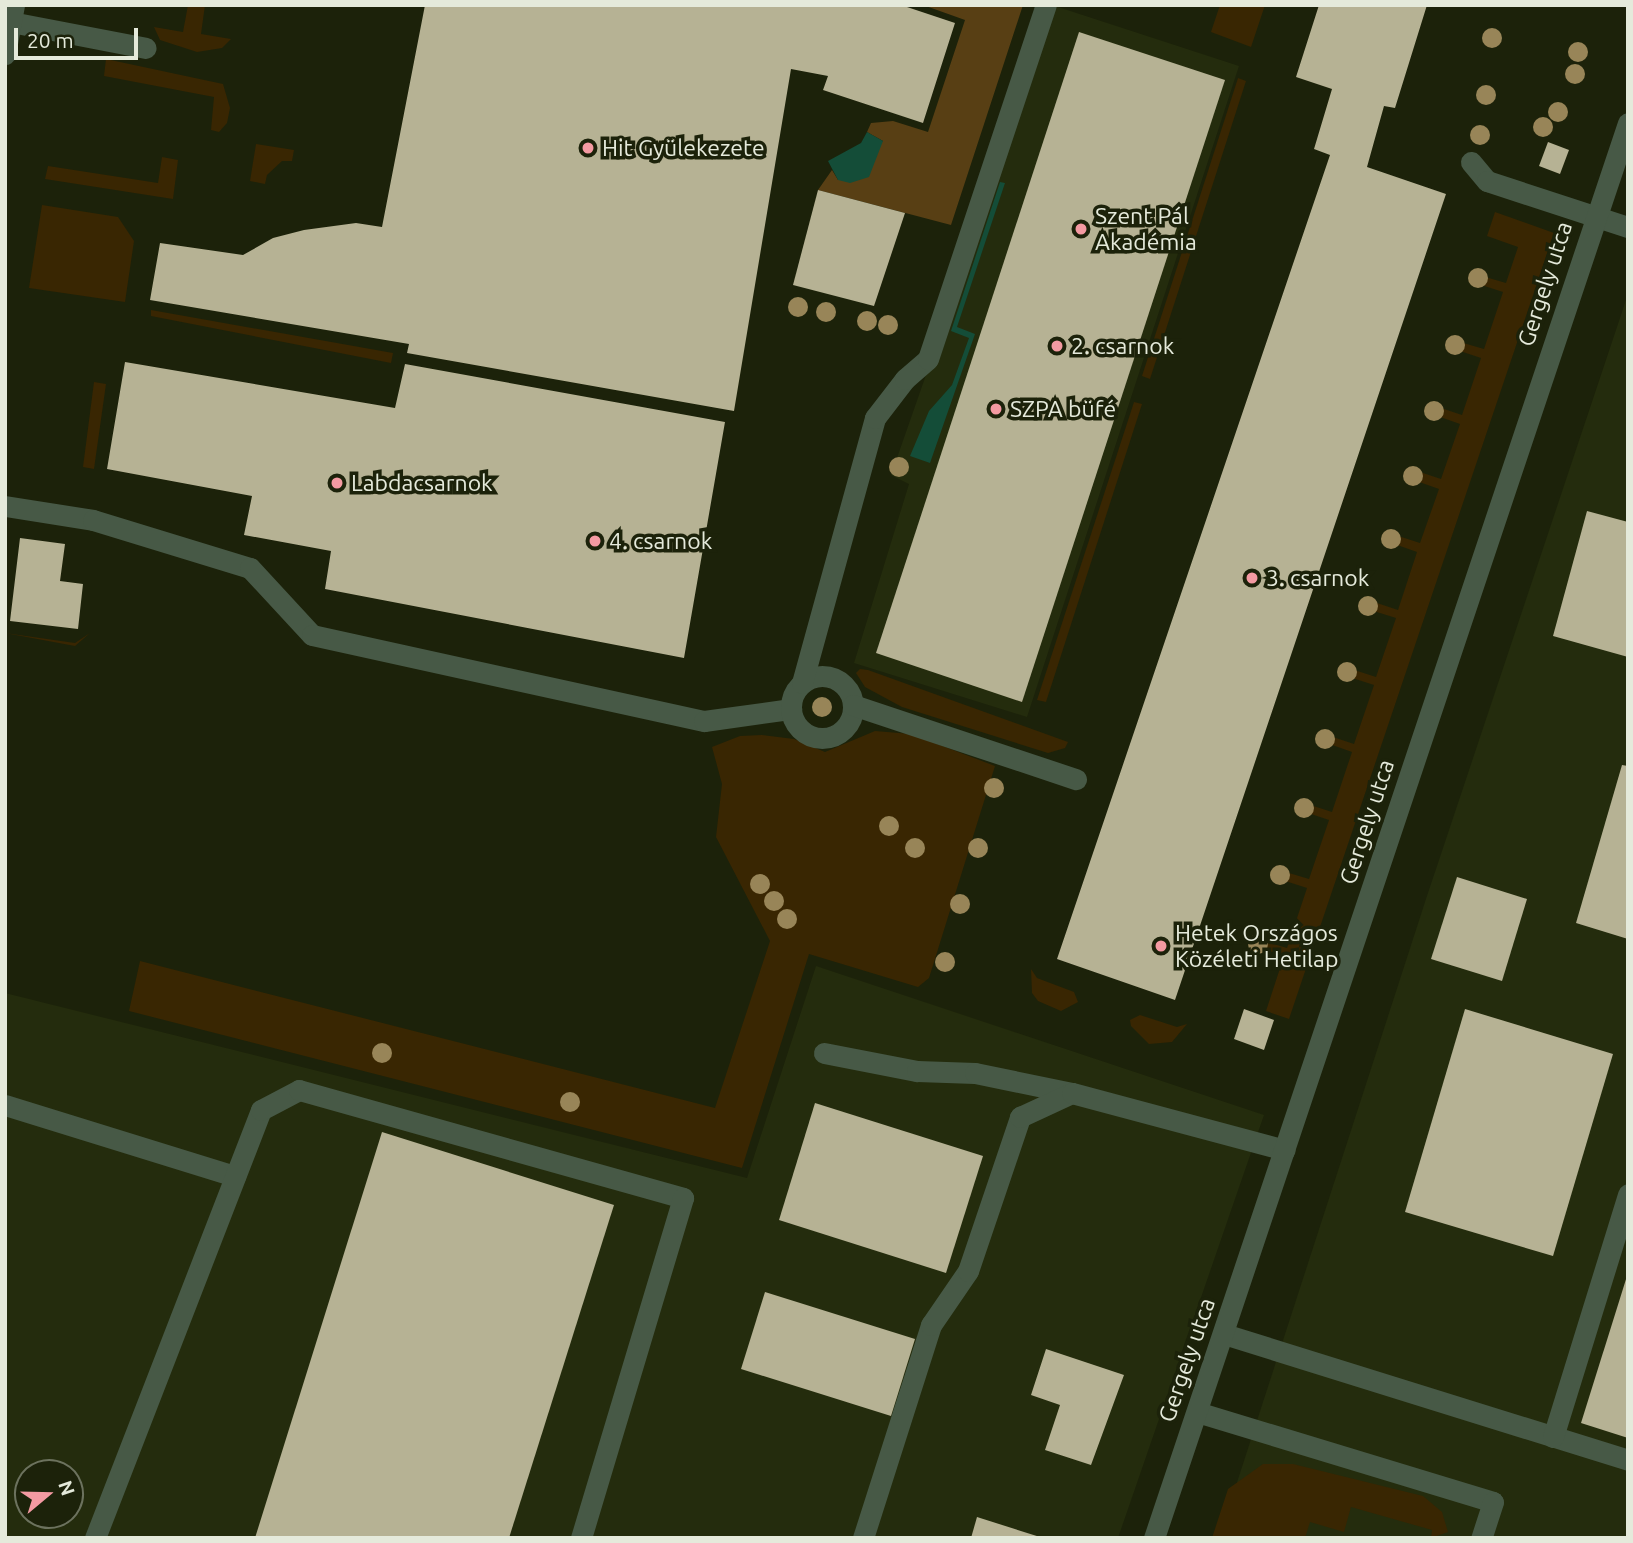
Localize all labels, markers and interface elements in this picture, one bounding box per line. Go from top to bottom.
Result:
scale bar [18,14,142,58]
text: 20 m [27,28,74,52]
place label: Hit Gyülekezete [602,134,765,162]
marker: Hit Gyülekezete [580,140,596,156]
place label: Szent Pál Akadémia [1095,202,1197,256]
street label: Gergely utca [1512,218,1578,350]
marker: Szent Pál Akadémia [1073,221,1089,237]
place label: 2. csarnok [1071,332,1174,360]
marker: 2. csarnok [1049,338,1065,354]
place label: SZPA büfé [1010,395,1116,423]
marker: SZPA büfé [988,401,1004,417]
place label: Labdacsarnok [351,469,493,497]
marker: Labdacsarnok [329,475,345,491]
place label: 4. csarnok [609,527,712,555]
marker: 4. csarnok [587,533,603,549]
place label: 3. csarnok [1266,564,1369,592]
marker: 3. csarnok [1244,570,1260,586]
street label: Gergely utca [1334,756,1400,888]
place label: Hetek Országos Közéleti Hetilap [1175,919,1338,973]
marker: Hetek Országos Közéleti Hetilap [1153,938,1169,954]
street label: Gergely utca [1153,1294,1221,1426]
north arrow [14,1459,84,1529]
text: N [54,1478,80,1498]

